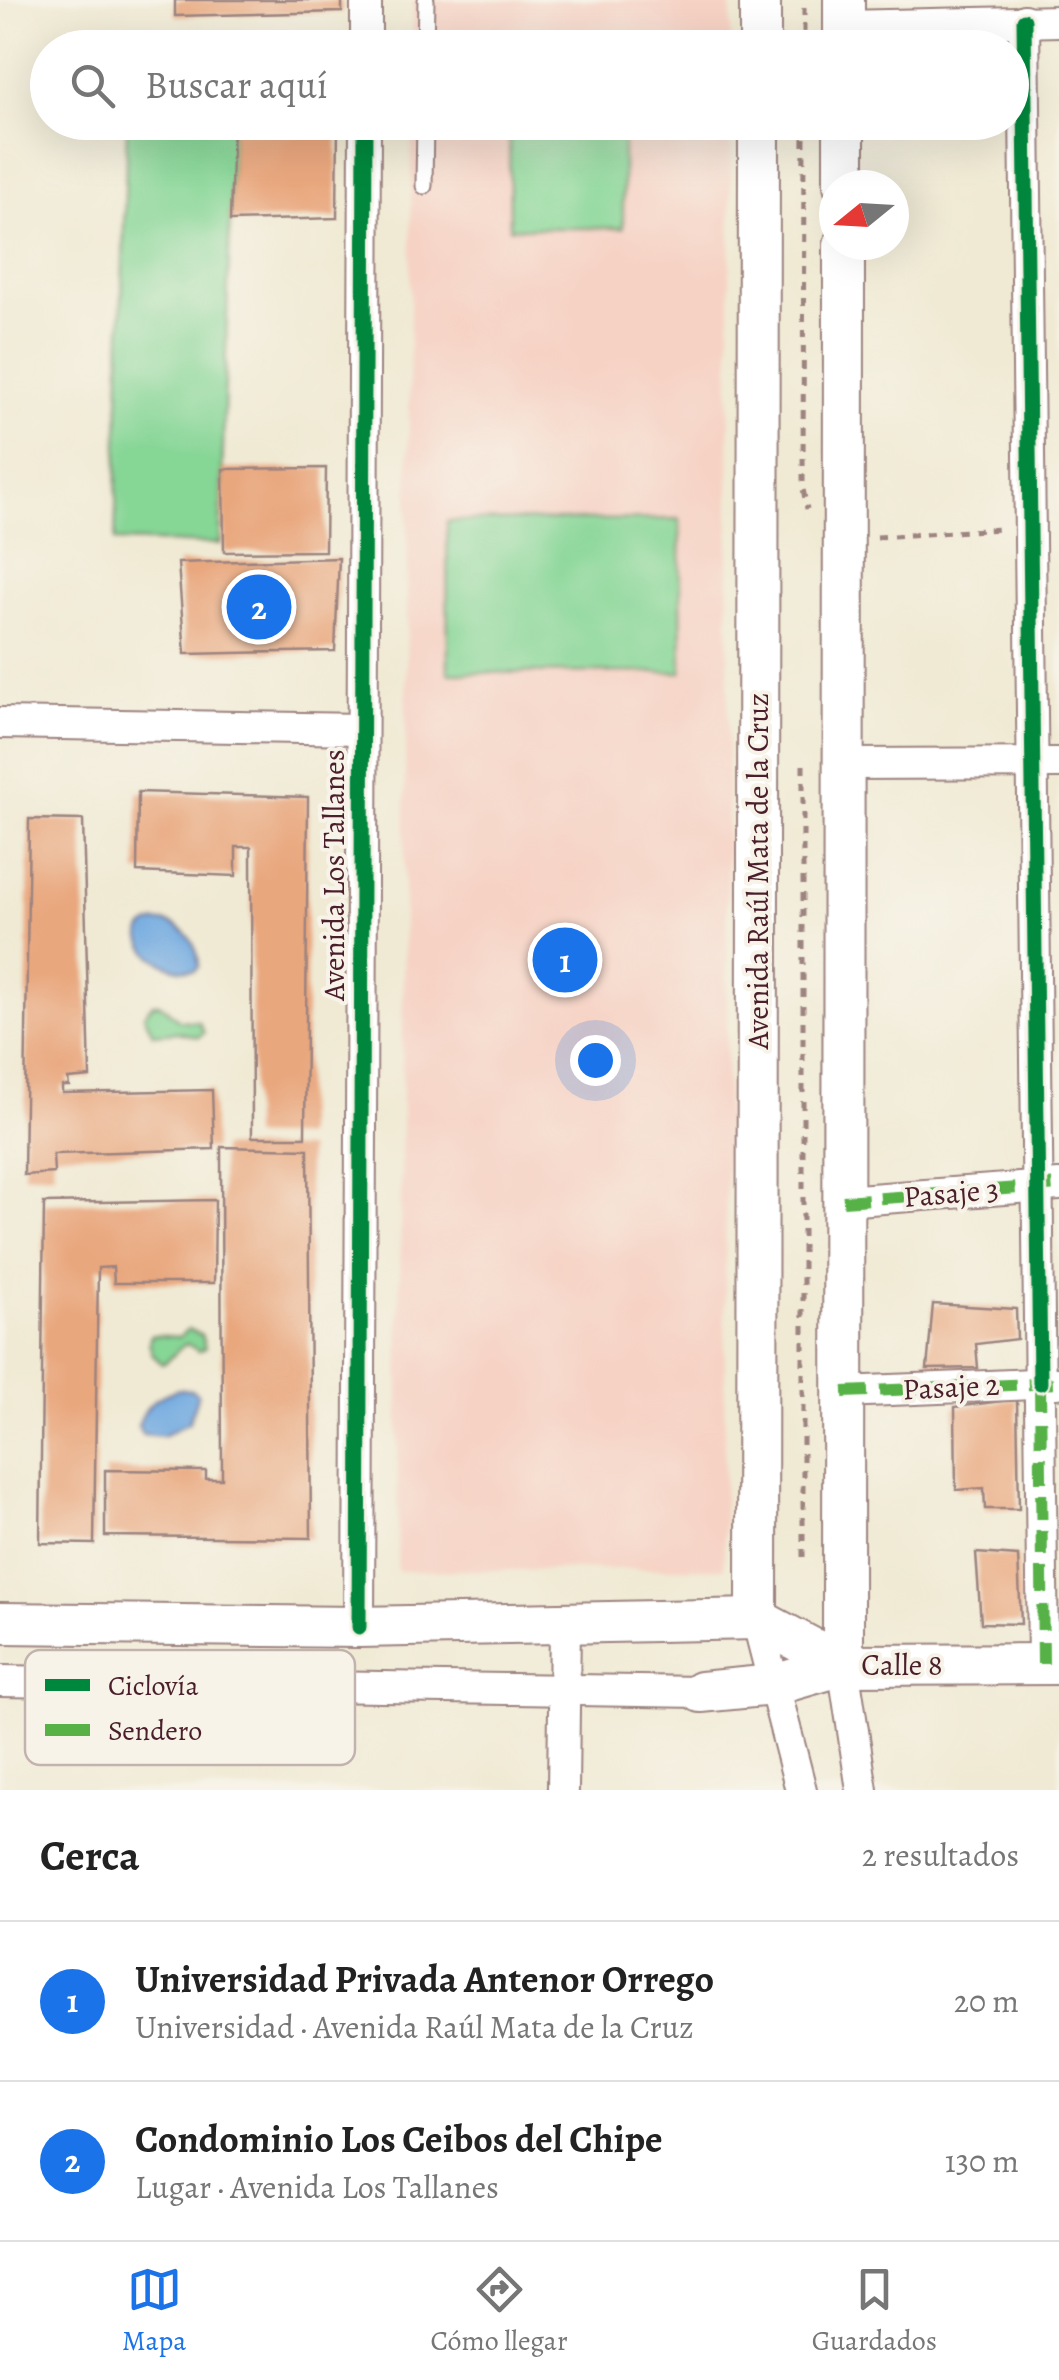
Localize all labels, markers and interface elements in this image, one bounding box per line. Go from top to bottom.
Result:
search box [30,30,1029,140]
icon: search [65,58,120,113]
text: Buscar aquí [145,59,328,111]
north arrow [819,170,909,260]
pin: 2 [226,570,292,644]
street label: Avenida Raúl Mata de la Cruz [738,693,778,1050]
street label: Avenida Los Tallanes [314,749,354,1002]
pin: 1 [532,922,598,998]
your location [570,1035,621,1086]
street label: Pasaje 3 [902,1169,1000,1217]
street label: Pasaje 2 [901,1364,1001,1410]
street label: Calle 8 [861,1645,943,1685]
legend [25,1650,355,1765]
text: Ciclovía [108,1667,198,1705]
text: Sendero [108,1712,202,1750]
text: Cerca [40,1827,139,1884]
text: 2 resultados [862,1833,1019,1877]
text: Universidad Privada Antenor Orrego [135,1953,714,2005]
text: 1 [67,1979,78,2023]
text: 20 m [954,1979,1019,2023]
text: Universidad · Avenida Raúl Mata de la Cruz [135,2005,694,2049]
text: Condominio Los Ceibos del Chipe [135,2113,663,2165]
text: 2 [65,2139,80,2183]
text: 130 m [945,2139,1019,2183]
text: Lugar · Avenida Los Tallanes [135,2165,499,2209]
tab: Mapa [122,2262,186,2360]
tab: Cómo llegar [431,2262,568,2360]
tab: Guardados [812,2262,937,2360]

